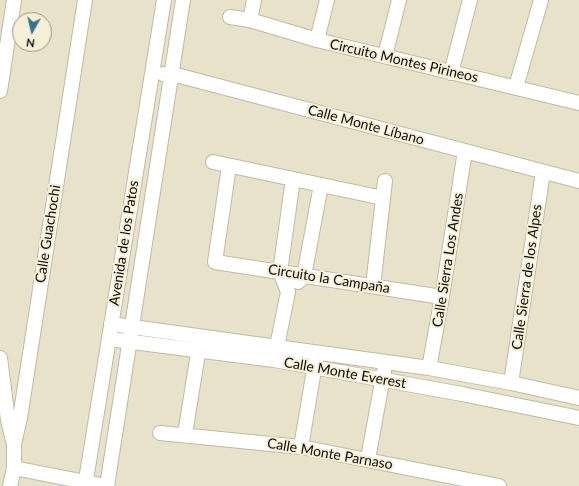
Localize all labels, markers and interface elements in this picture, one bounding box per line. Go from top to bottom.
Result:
north arrow [12,12,52,52]
text: N [25,36,36,50]
street label: Circuito Montes Pirineos [328,36,480,86]
street label: Calle Monte Líbano [306,101,426,149]
street label: Avenida de los Patos [106,179,142,307]
street label: Calle Guachochi [32,184,64,284]
street label: Calle Sierra Los Andes [429,192,467,328]
street label: Calle Sierra de los Alpes [508,203,546,351]
street label: Circuito la Campaña [267,261,391,297]
street label: Calle Monte Everest [283,354,407,392]
street label: Calle Monte Parnaso [266,435,394,473]

